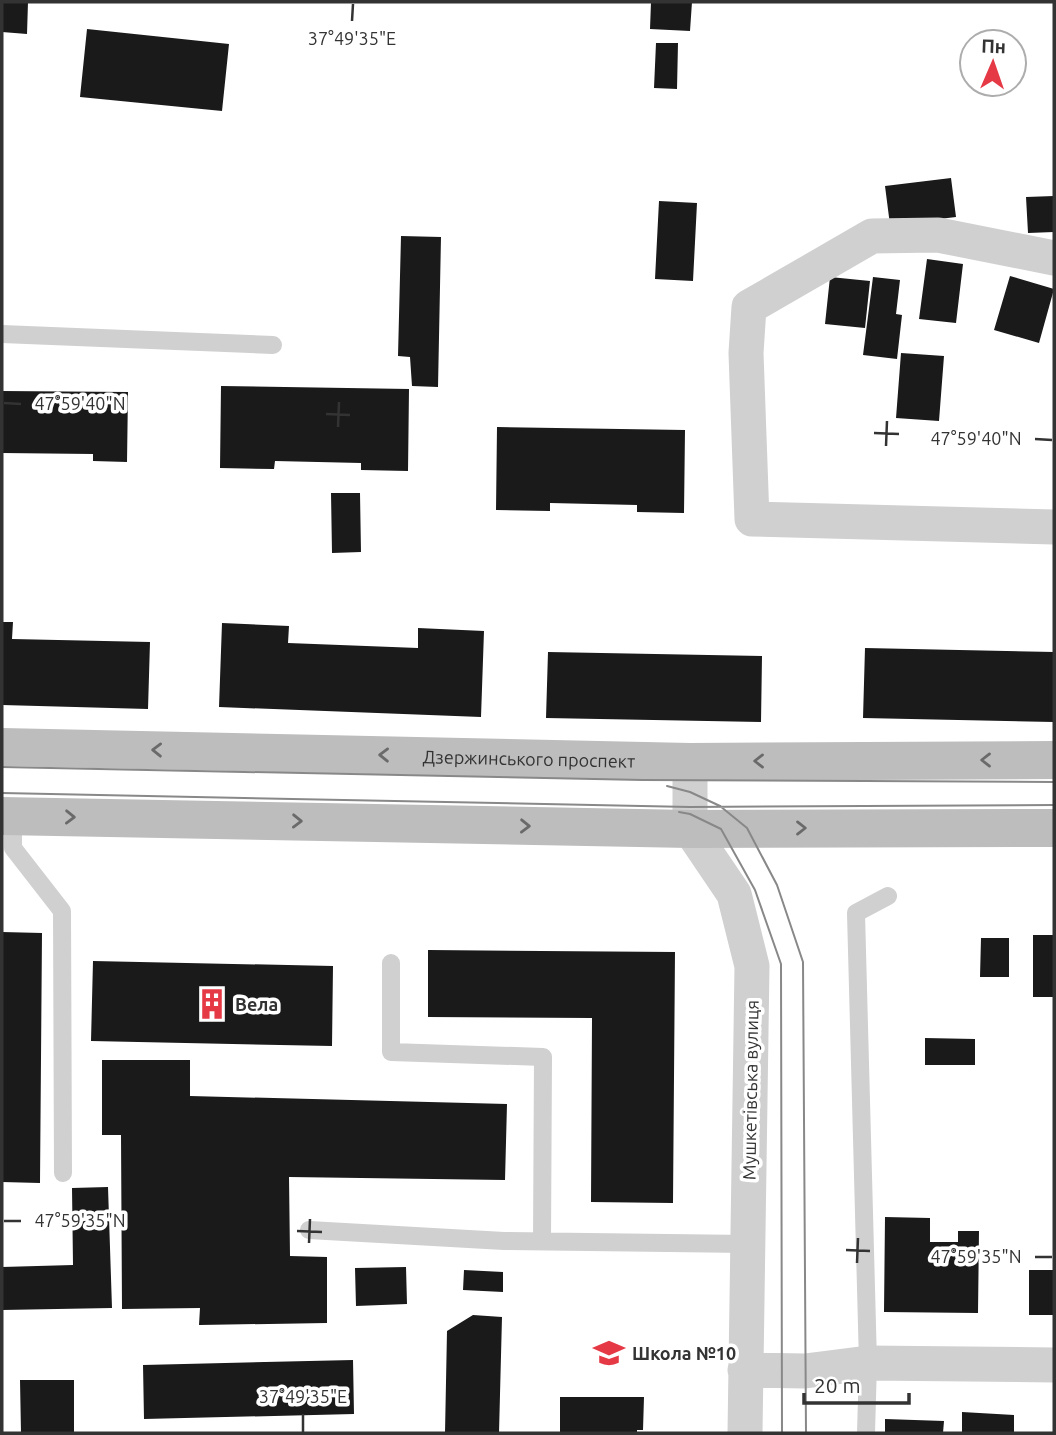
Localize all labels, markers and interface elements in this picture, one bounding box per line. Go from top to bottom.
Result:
text: 37°49'35"E [308,28,396,48]
north arrow [958,28,1028,98]
text: Пн [981,35,1006,57]
text: 47°59'40"N [34,393,126,413]
text: 47°59'40"N [930,428,1022,448]
one-way arrow [151,743,162,758]
street label: Дзержинського проспект [422,746,635,771]
one-way arrow [378,748,389,763]
one-way arrow [980,752,991,768]
one-way arrow [753,753,763,769]
one-way arrow [65,809,76,825]
one-way arrow [292,814,303,829]
one-way arrow [520,818,531,833]
one-way arrow [797,820,807,836]
building icon: Вела [195,987,229,1021]
place label: Вела [235,994,278,1014]
street label: Мушкетівська вулиця [738,1000,762,1180]
text: 47°59'35"N [34,1210,126,1230]
text: 47°59'35"N [930,1246,1022,1266]
school or university icon: Школа №10 [592,1336,626,1370]
place label: Школа №10 [632,1343,736,1363]
scale bar [804,1362,909,1406]
text: 20 m [814,1373,861,1397]
text: 37°49'35"E [259,1386,347,1406]

